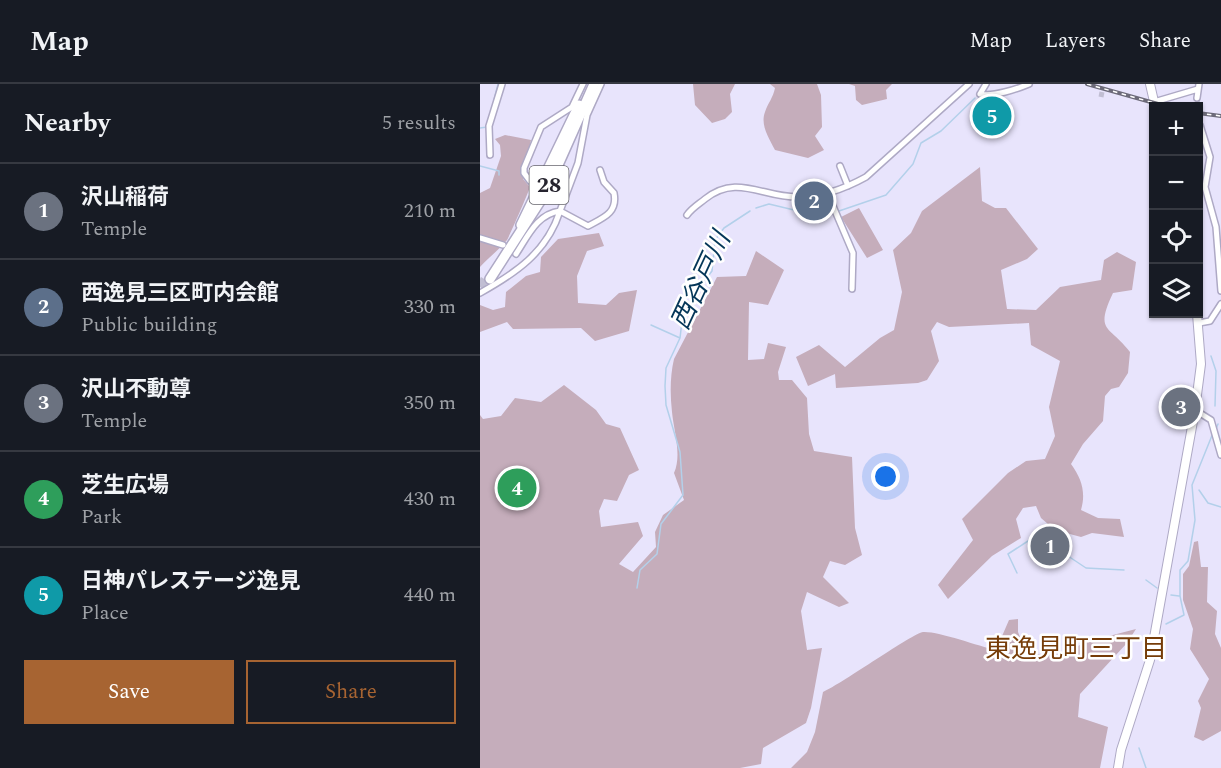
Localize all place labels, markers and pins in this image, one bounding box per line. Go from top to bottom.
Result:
pin: 5 [972,93,1012,138]
pin: 2 [794,178,834,224]
pin: 3 [1162,384,1200,430]
pin: 4 [498,466,537,510]
pin: 1 [1030,524,1070,568]

